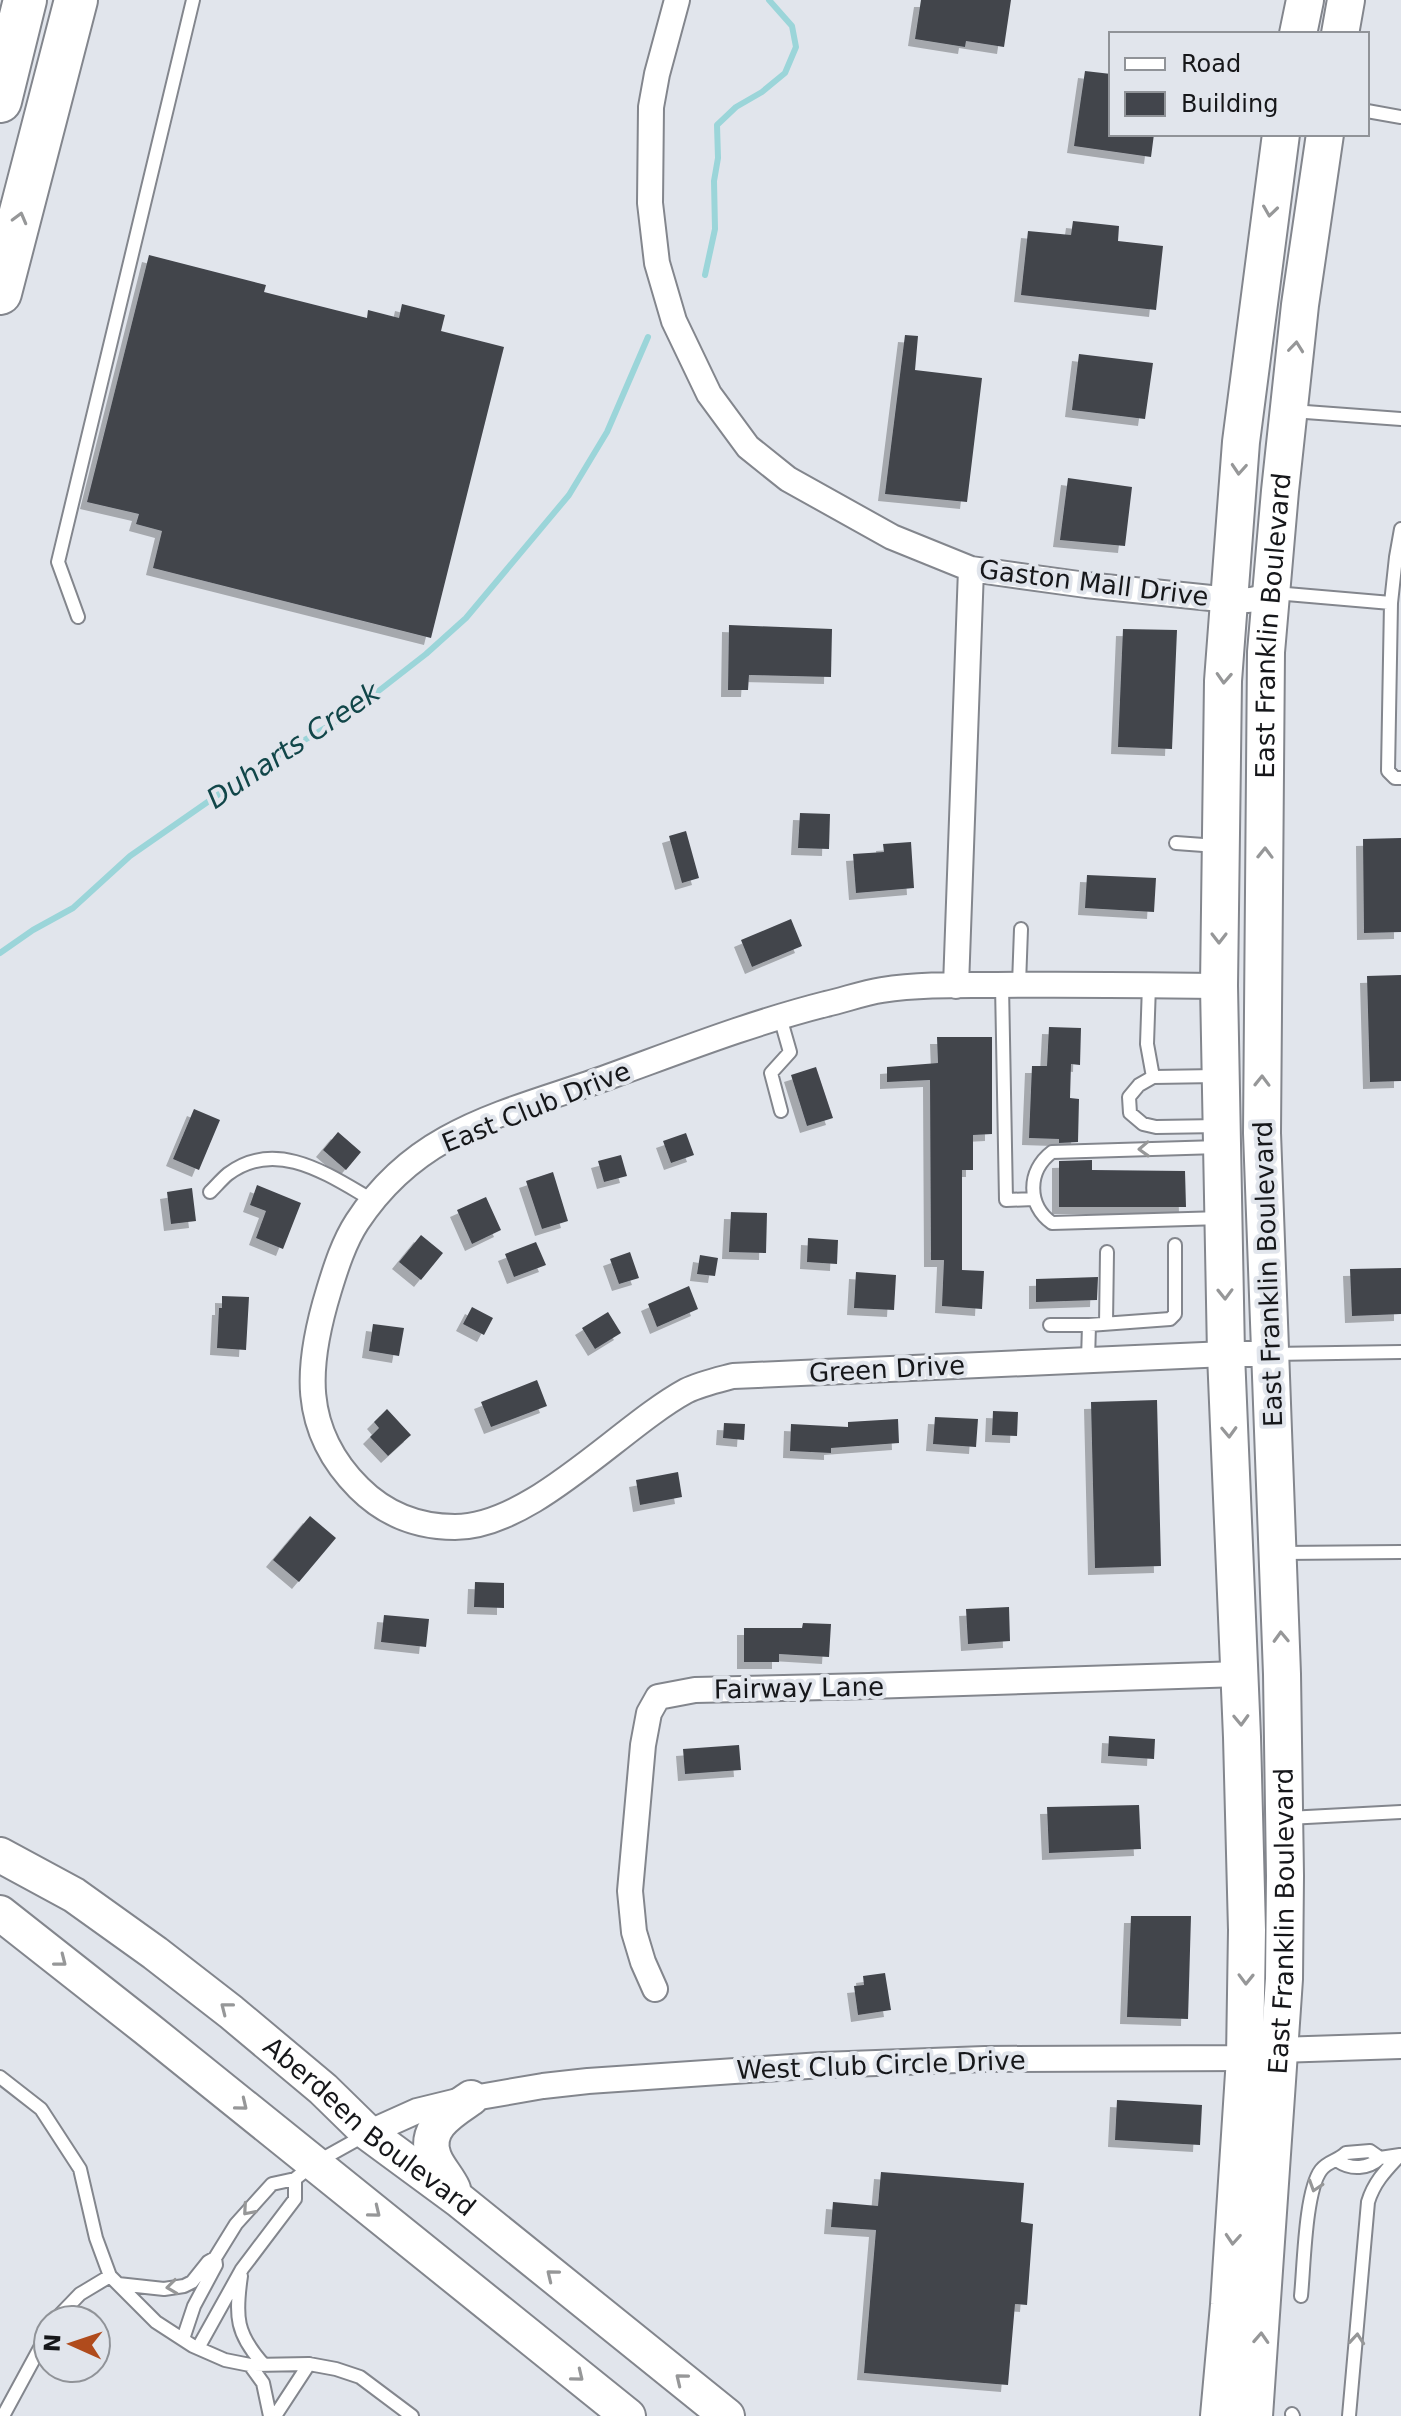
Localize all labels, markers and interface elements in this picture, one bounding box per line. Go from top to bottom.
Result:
legend [1109,32,1369,136]
text: Road [1181,50,1241,78]
text: Building [1181,90,1278,118]
one-way arrow [1262,204,1279,218]
one-way arrow [10,211,27,225]
one-way arrow [1287,341,1304,354]
one-way arrow [1231,463,1248,476]
street label: East Franklin Boulevard [1250,471,1297,779]
street label: Gaston Mall Drive [978,554,1210,612]
one-way arrow [1216,672,1233,685]
water label: Duharts Creek [200,674,388,816]
one-way arrow [1256,846,1273,859]
one-way arrow [1210,932,1228,945]
street label: East Club Drive [438,1056,634,1158]
one-way arrow [1253,1074,1271,1087]
street label: East Franklin Boulevard [1248,1120,1288,1428]
one-way arrow [1137,1141,1150,1158]
one-way arrow [1216,1288,1234,1301]
street label: Green Drive [808,1350,966,1388]
one-way arrow [1221,1426,1238,1439]
one-way arrow [1272,1630,1290,1643]
street label: Fairway Lane [714,1672,884,1704]
one-way arrow [1233,1714,1250,1727]
street label: East Franklin Boulevard [1263,1768,1300,2075]
one-way arrow [52,1952,67,1966]
one-way arrow [1238,1973,1255,1986]
one-way arrow [220,2003,235,2017]
street label: Aberdeen Boulevard [258,2031,482,2222]
street label: West Club Circle Drive [736,2045,1026,2085]
one-way arrow [233,2096,248,2110]
one-way arrow [1308,2179,1324,2193]
one-way arrow [243,2201,258,2215]
one-way arrow [366,2203,381,2217]
one-way arrow [1225,2233,1242,2246]
one-way arrow [546,2270,561,2284]
one-way arrow [165,2278,179,2295]
north arrow [32,2304,112,2384]
one-way arrow [1252,2331,1269,2344]
one-way arrow [1348,2332,1365,2345]
text: N [40,2333,65,2353]
one-way arrow [569,2366,584,2380]
one-way arrow [675,2374,690,2388]

